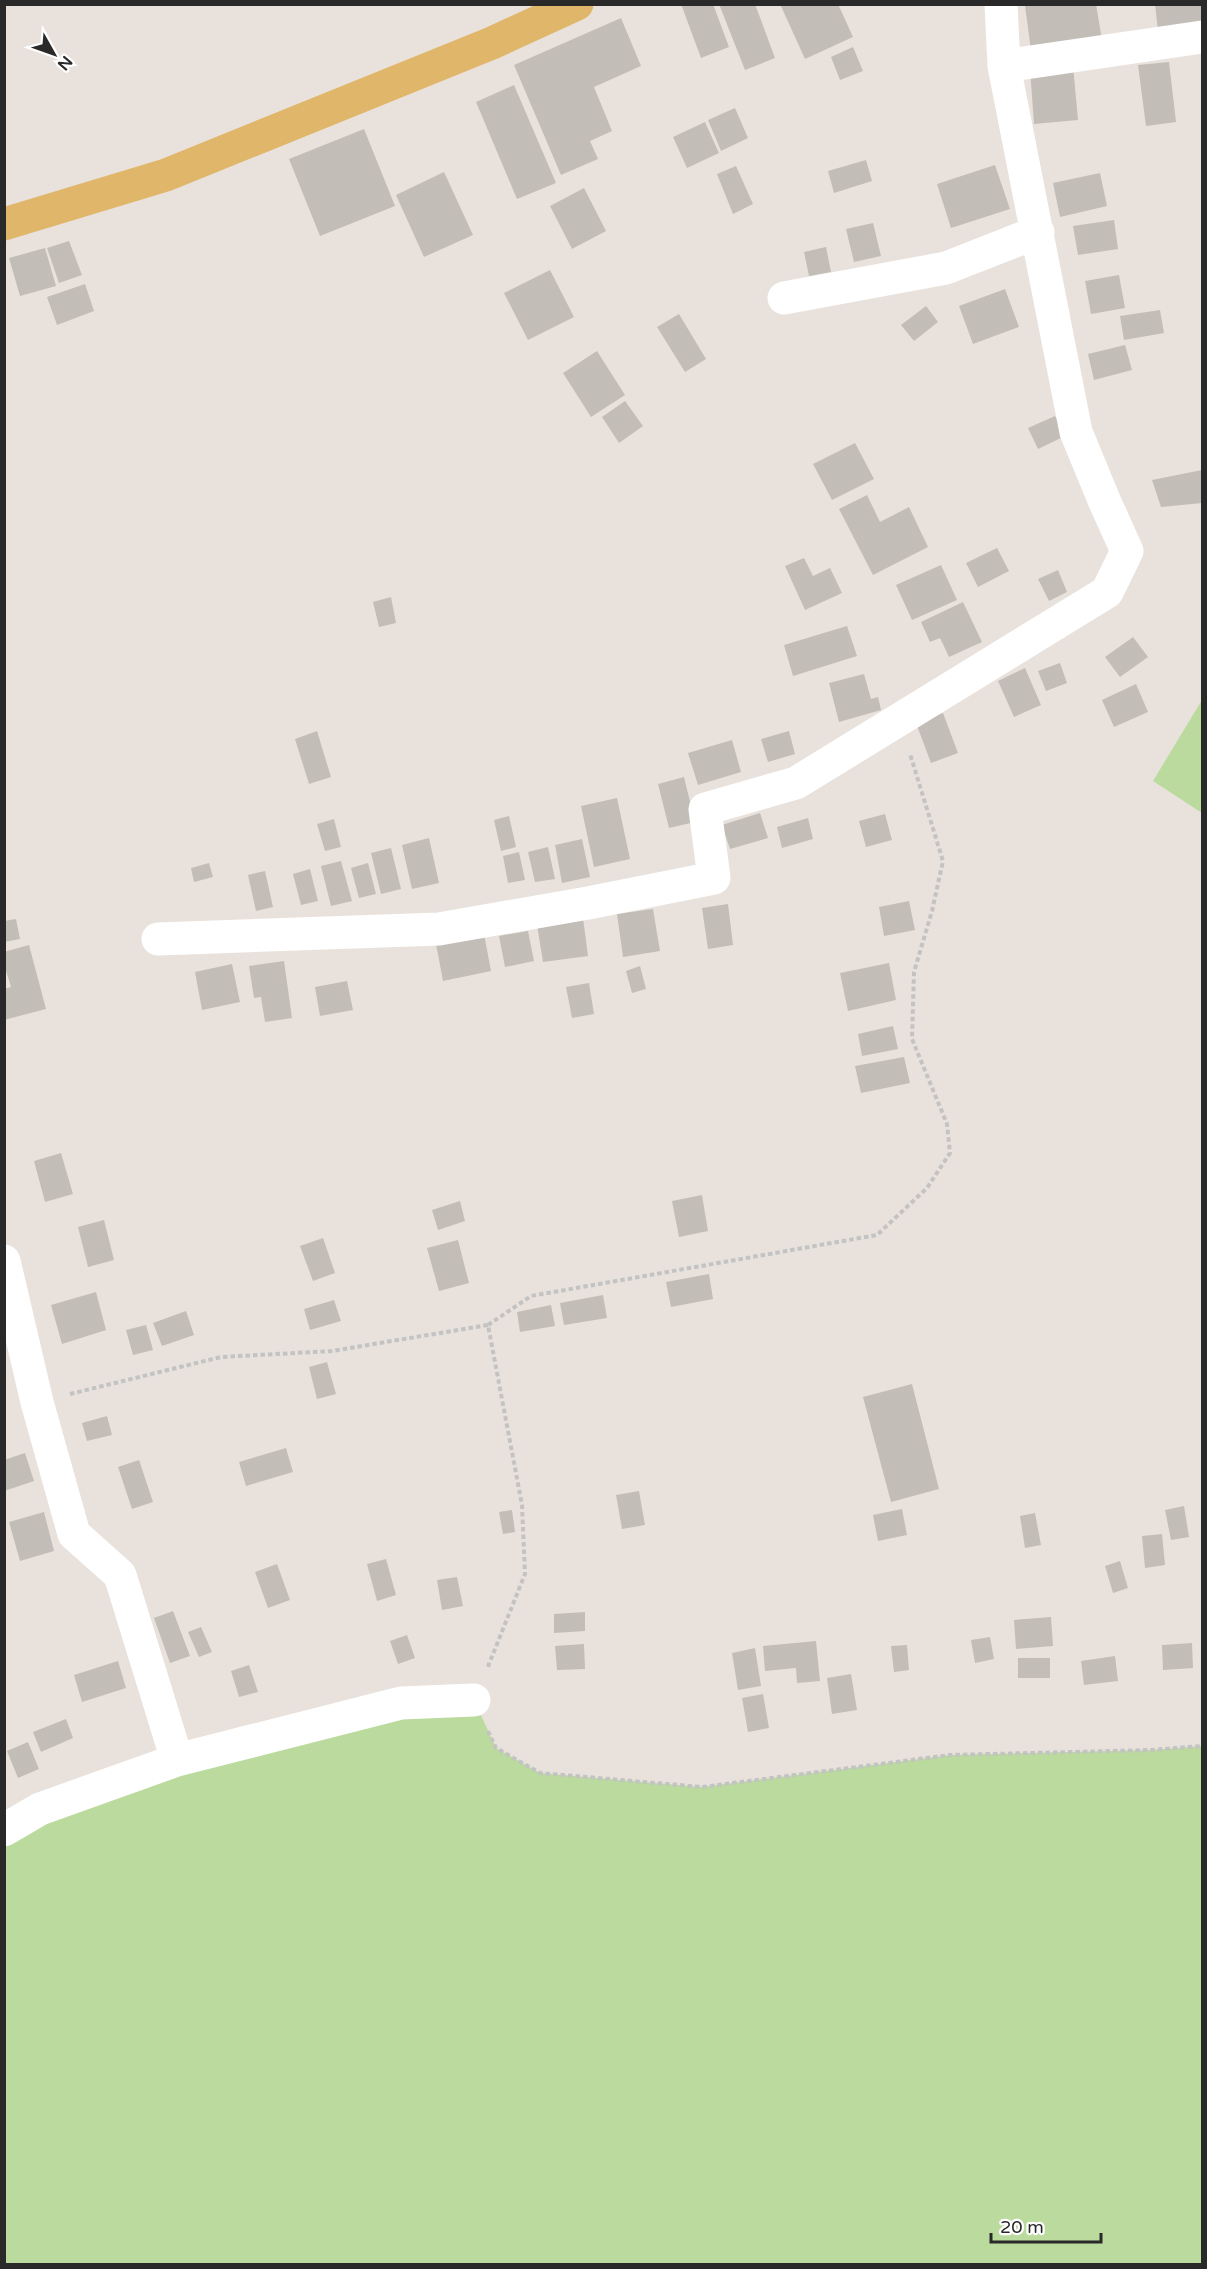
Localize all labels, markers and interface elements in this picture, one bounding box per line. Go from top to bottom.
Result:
north arrow [24,24,84,84]
text: N [53,52,77,74]
scale bar [991,2206,1100,2244]
text: 20 m [1000,2216,1044,2238]

